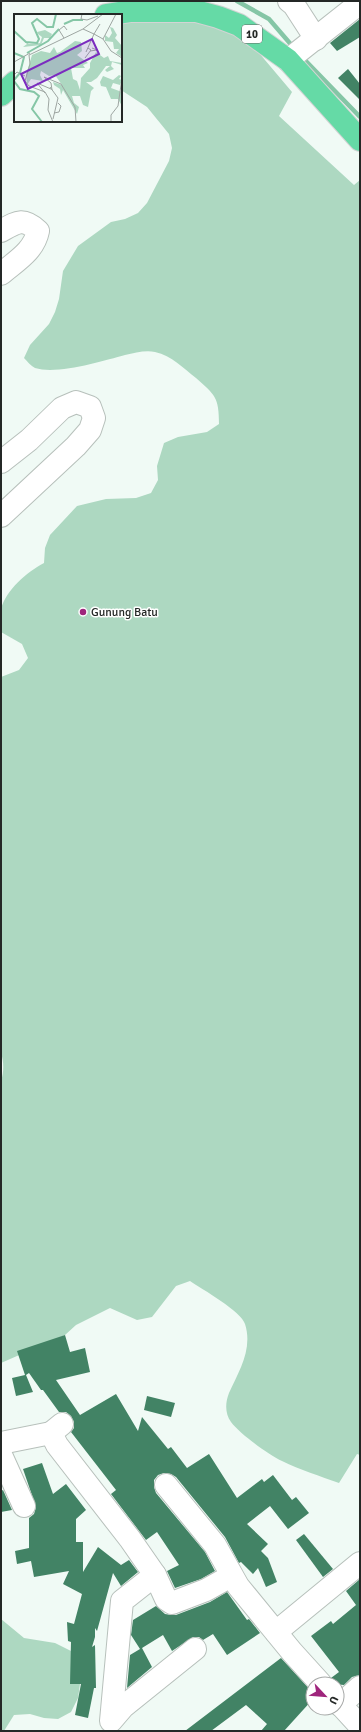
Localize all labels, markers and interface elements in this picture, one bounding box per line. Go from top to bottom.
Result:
inset map [14,14,122,122]
road number: 10 [242,25,262,43]
place label: Gunung Batu [91,605,158,620]
marker: Gunung Batu [78,607,88,617]
north arrow [305,1676,345,1716]
text: U [326,1694,341,1706]

